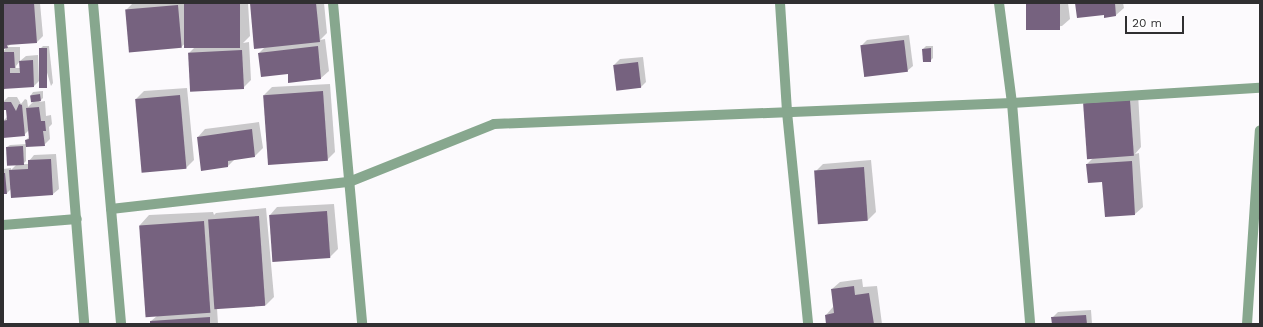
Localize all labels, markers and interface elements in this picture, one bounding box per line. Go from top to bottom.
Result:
scale bar [1127,8,1186,34]
text: 20 m [1132,16,1162,30]

